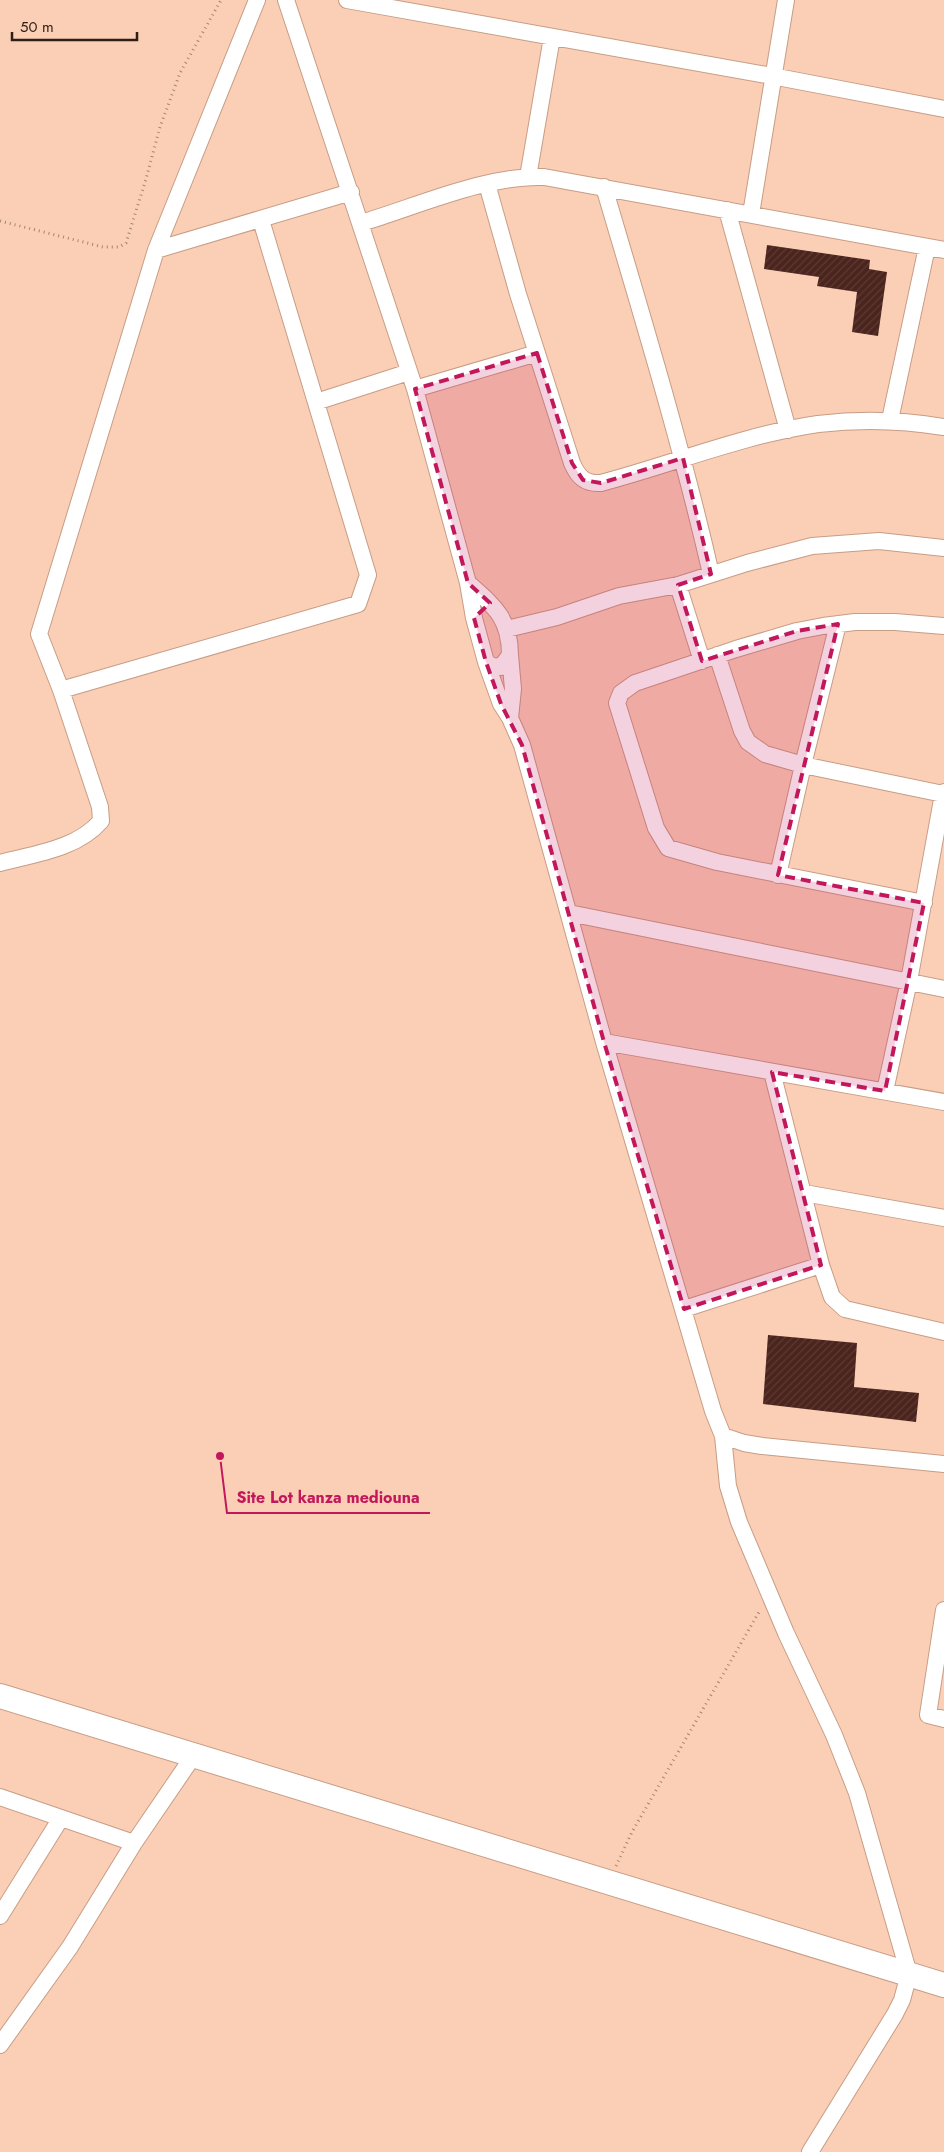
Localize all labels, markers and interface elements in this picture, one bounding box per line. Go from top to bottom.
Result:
scale bar [12,10,138,42]
text: 50 m [20,16,54,38]
callout: Site Lot kanza mediouna [227,1482,430,1513]
text: Site Lot kanza mediouna [236,1486,420,1509]

